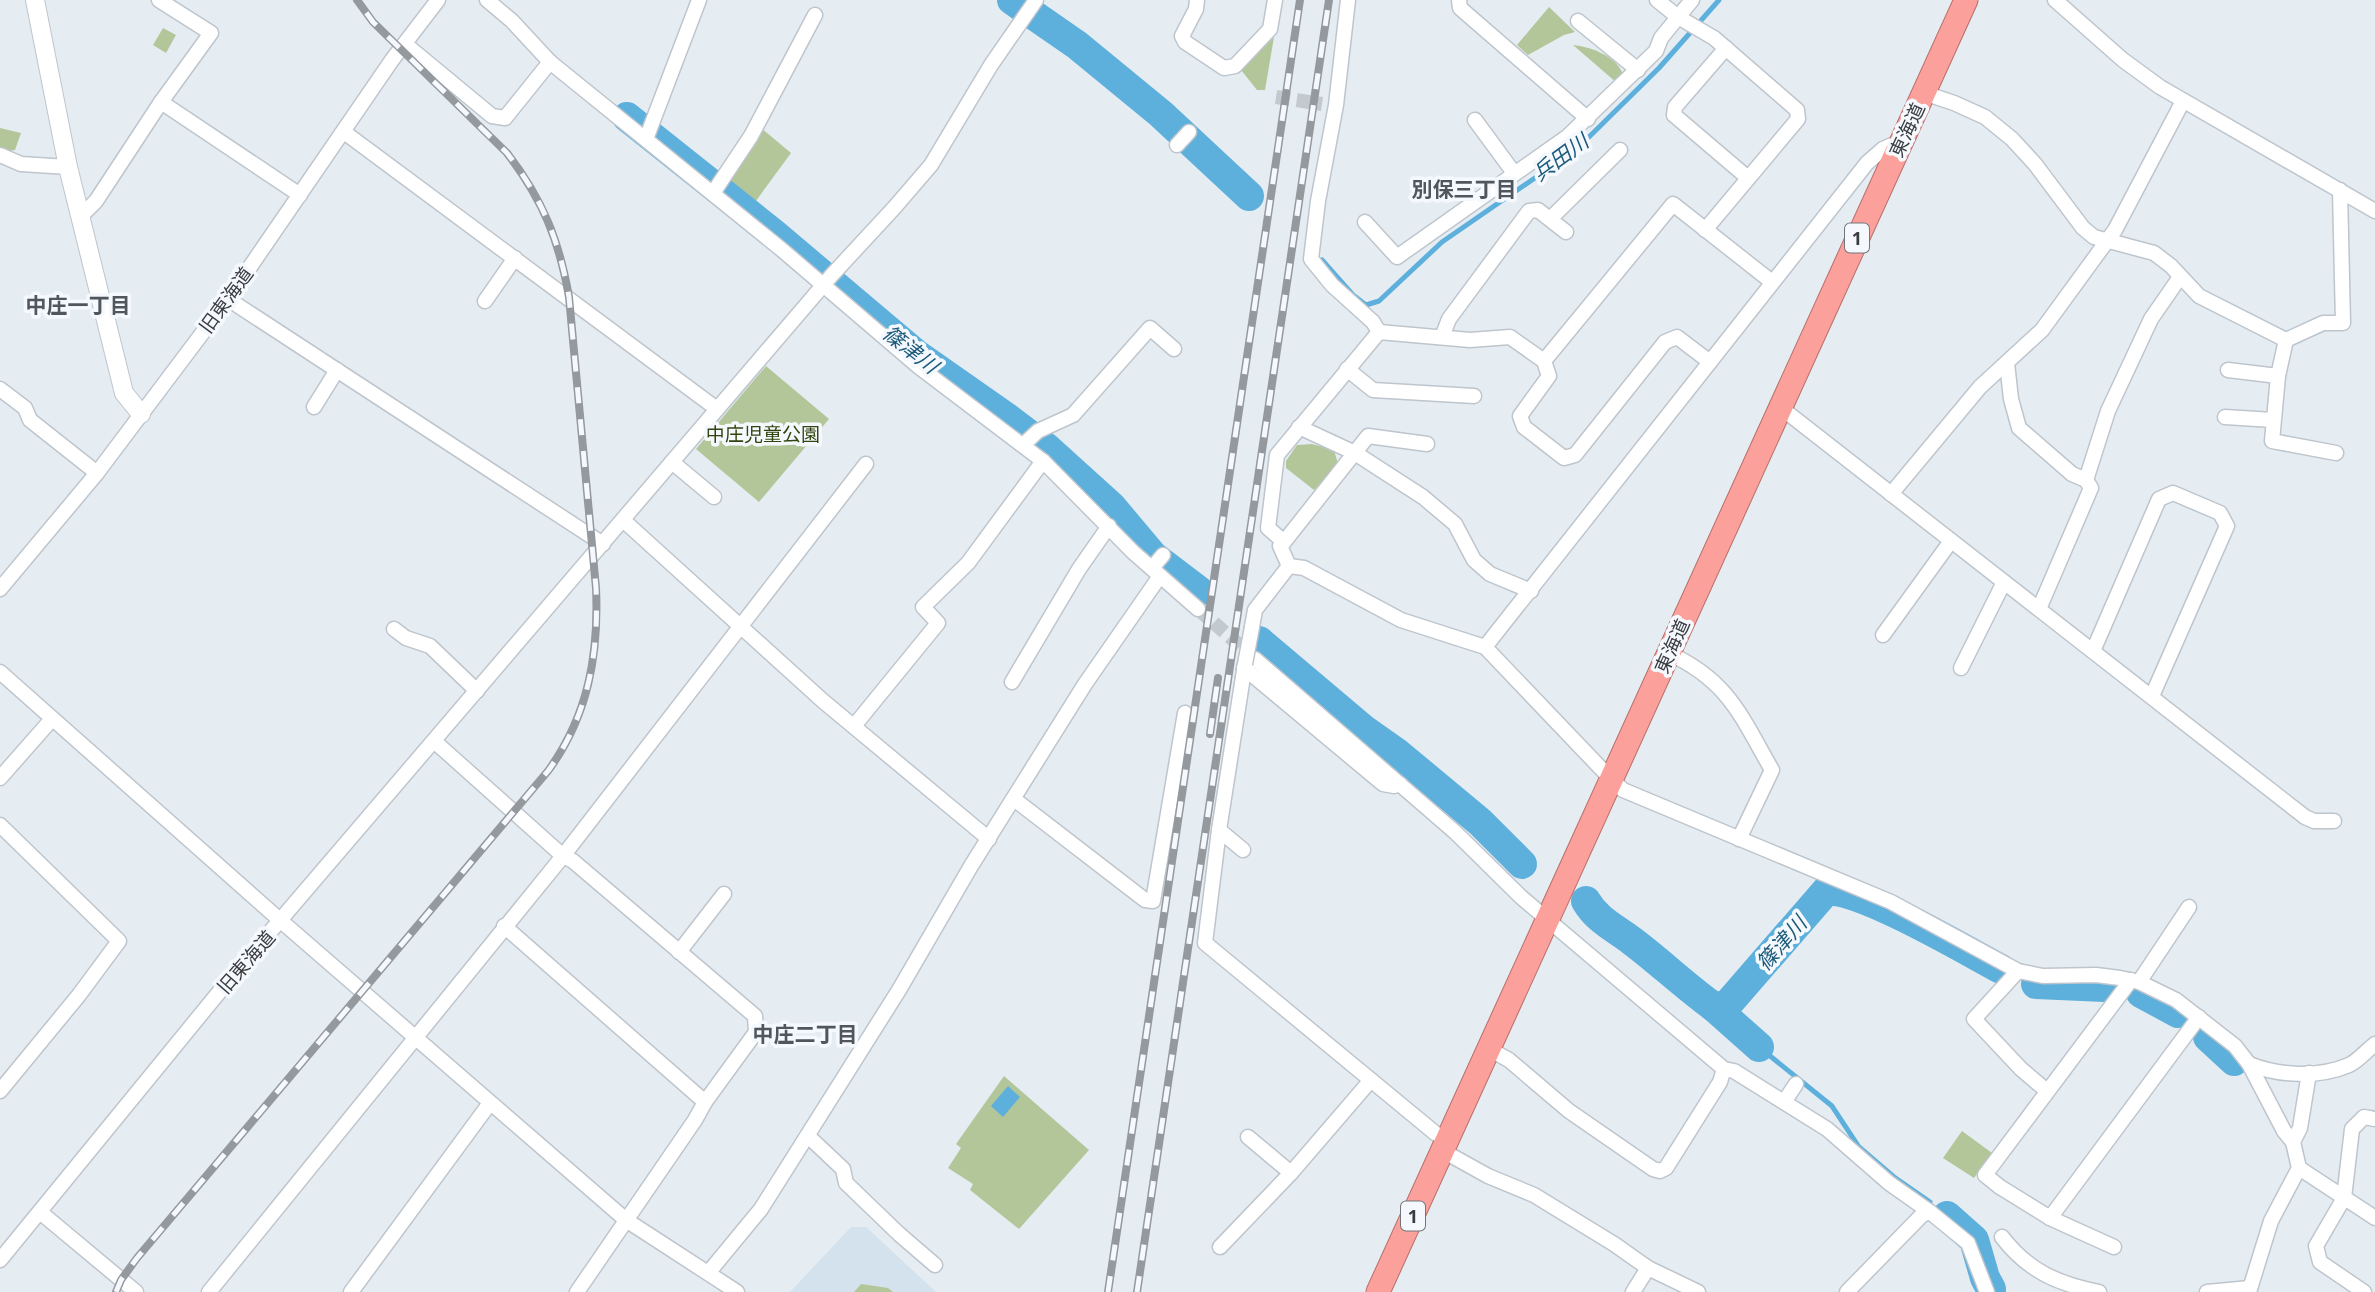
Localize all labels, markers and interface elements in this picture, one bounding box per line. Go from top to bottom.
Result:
street label: 東海道 [1883,99,1931,161]
water label: 兵田川 [1526,126,1595,187]
district label: 別保三丁目 [1412,175,1517,203]
road number: 1 [1845,224,1869,252]
street label: 旧東海道 [193,262,259,338]
district label: 中庄一丁目 [26,291,131,319]
water label: 篠津川 [878,319,946,381]
park label: 中庄児童公園 [706,421,820,447]
street label: 東海道 [1649,615,1695,677]
water label: 篠津川 [1750,909,1814,976]
street label: 旧東海道 [211,925,281,999]
district label: 中庄二丁目 [753,1020,858,1048]
road number: 1 [1401,1202,1425,1231]

